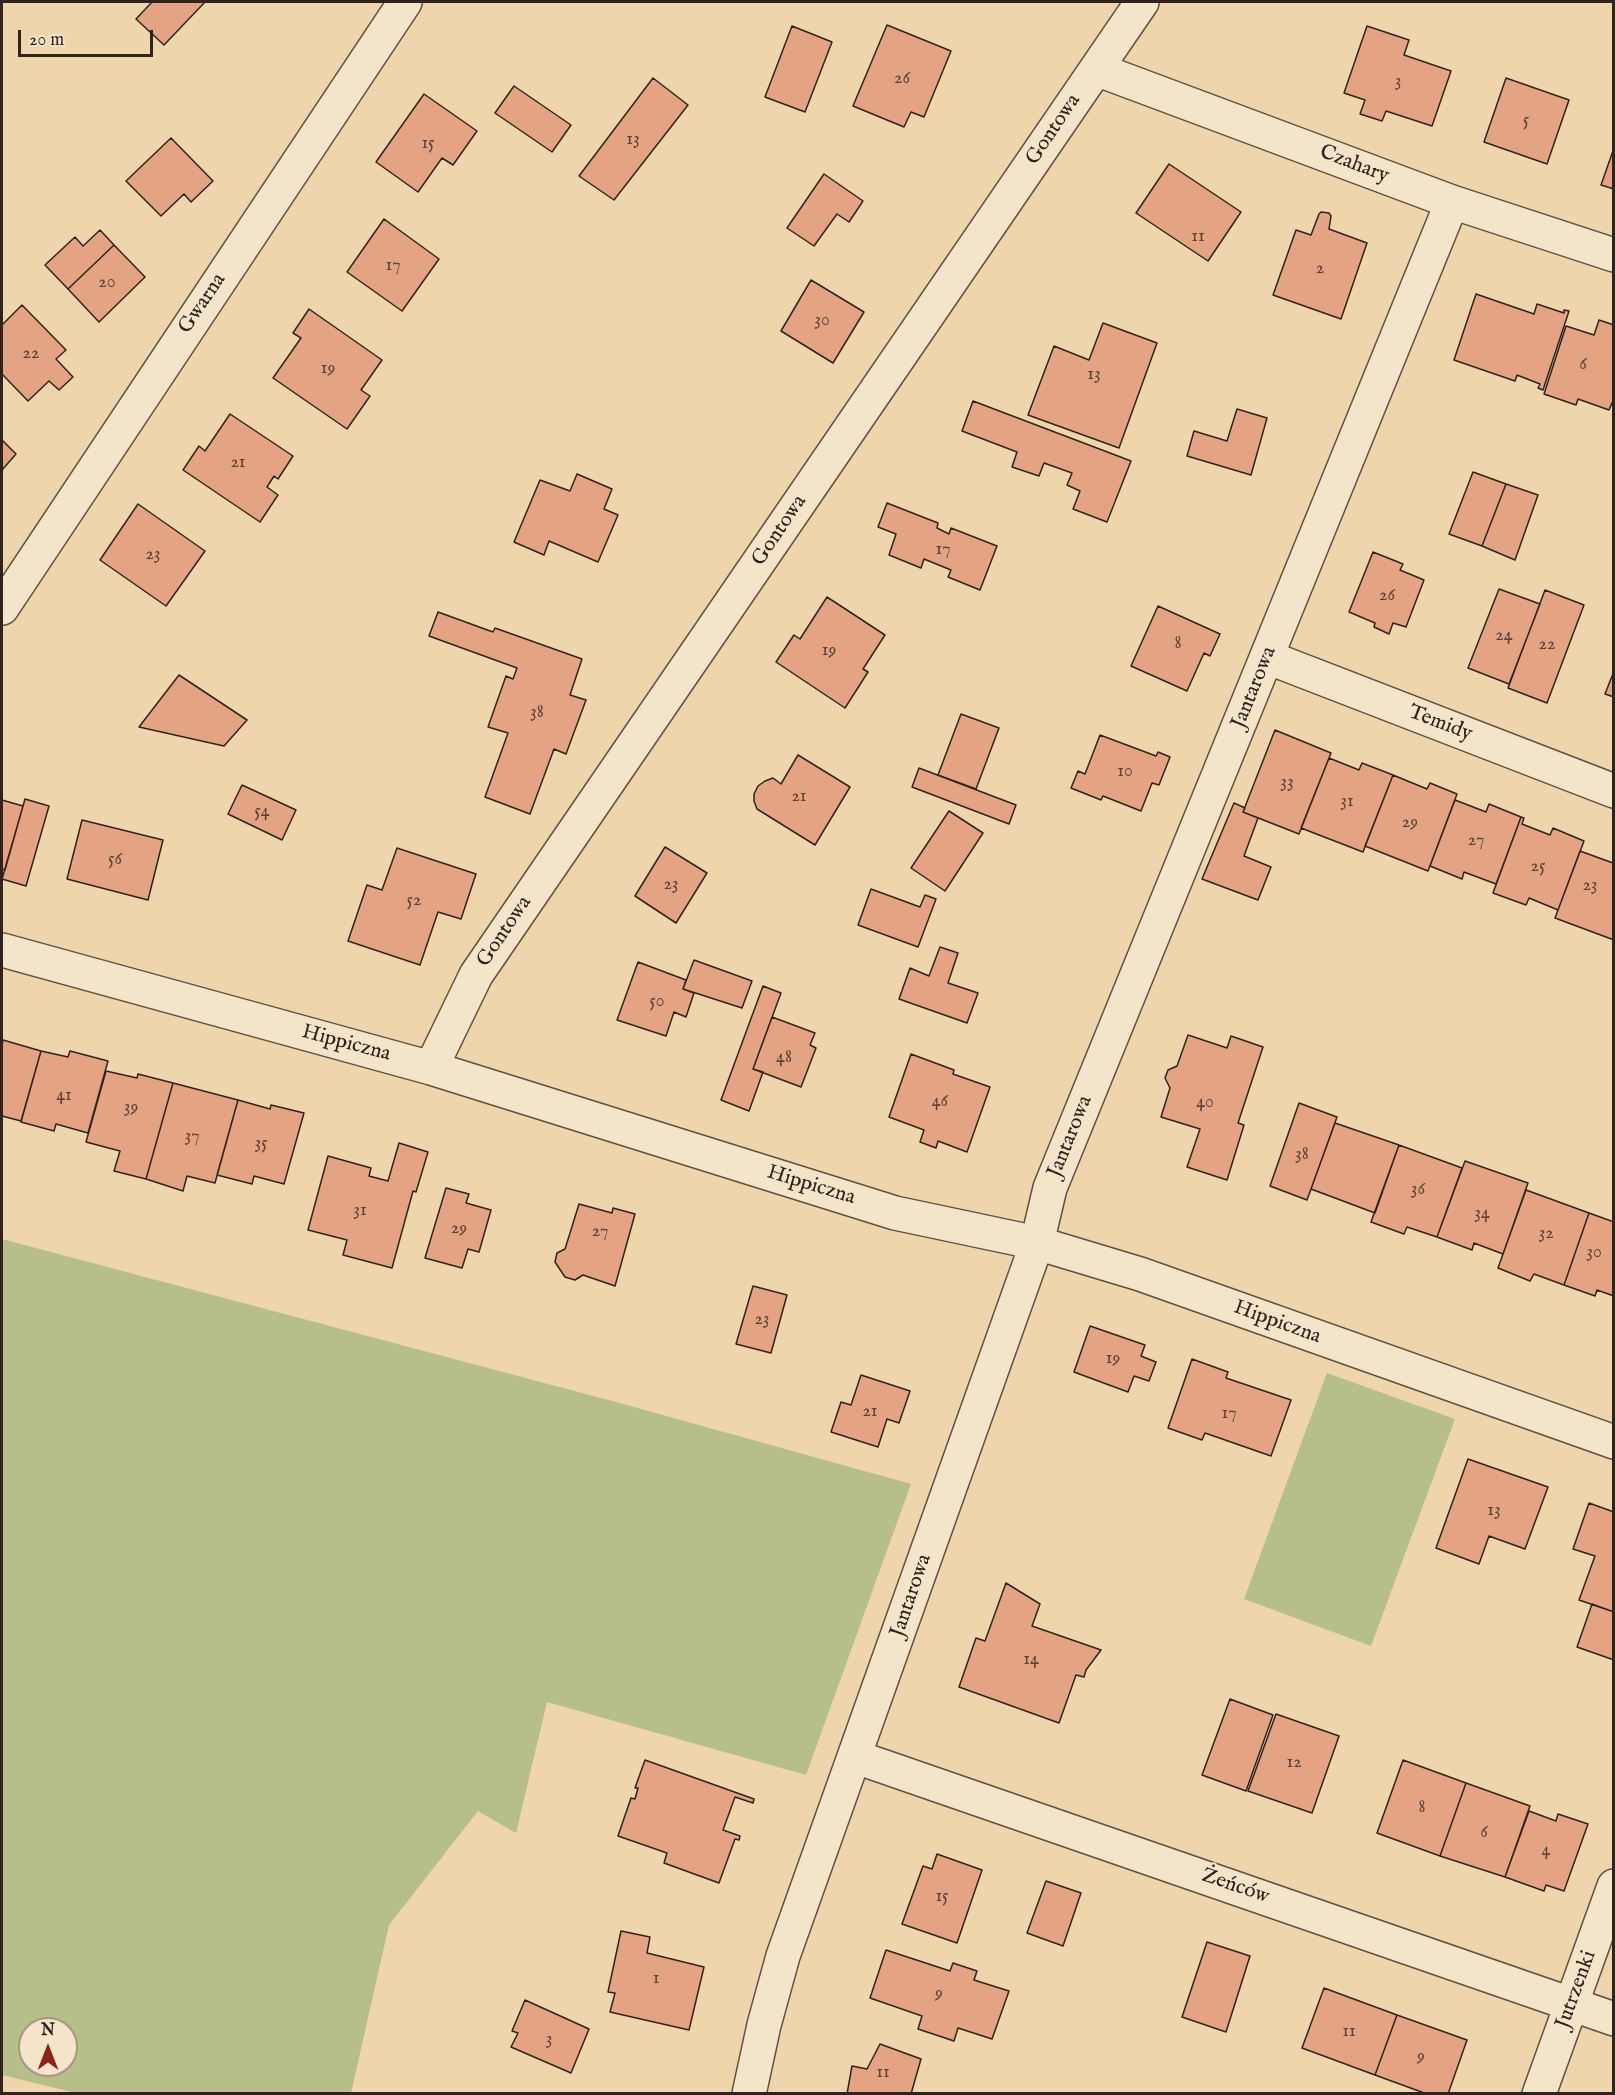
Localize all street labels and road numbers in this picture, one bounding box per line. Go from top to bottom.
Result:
street label: Gontowa [1021,90,1087,170]
street label: Czahary [1316,140,1392,190]
street label: Gwarna [174,269,232,339]
street label: Gontowa [747,491,813,571]
street label: Jantarowa [1227,643,1283,733]
street label: Temidy [1405,700,1475,748]
street label: Gontowa [472,892,538,972]
street label: Hippiczna [299,1020,393,1068]
street label: Jantarowa [1043,1092,1099,1182]
street label: Hippiczna [764,1161,858,1211]
street label: Hippiczna [1230,1296,1324,1350]
street label: Jantarowa [886,1551,938,1641]
street label: Żeńców [1198,1864,1272,1910]
street label: Jutrzenki [1551,1948,1603,2032]

